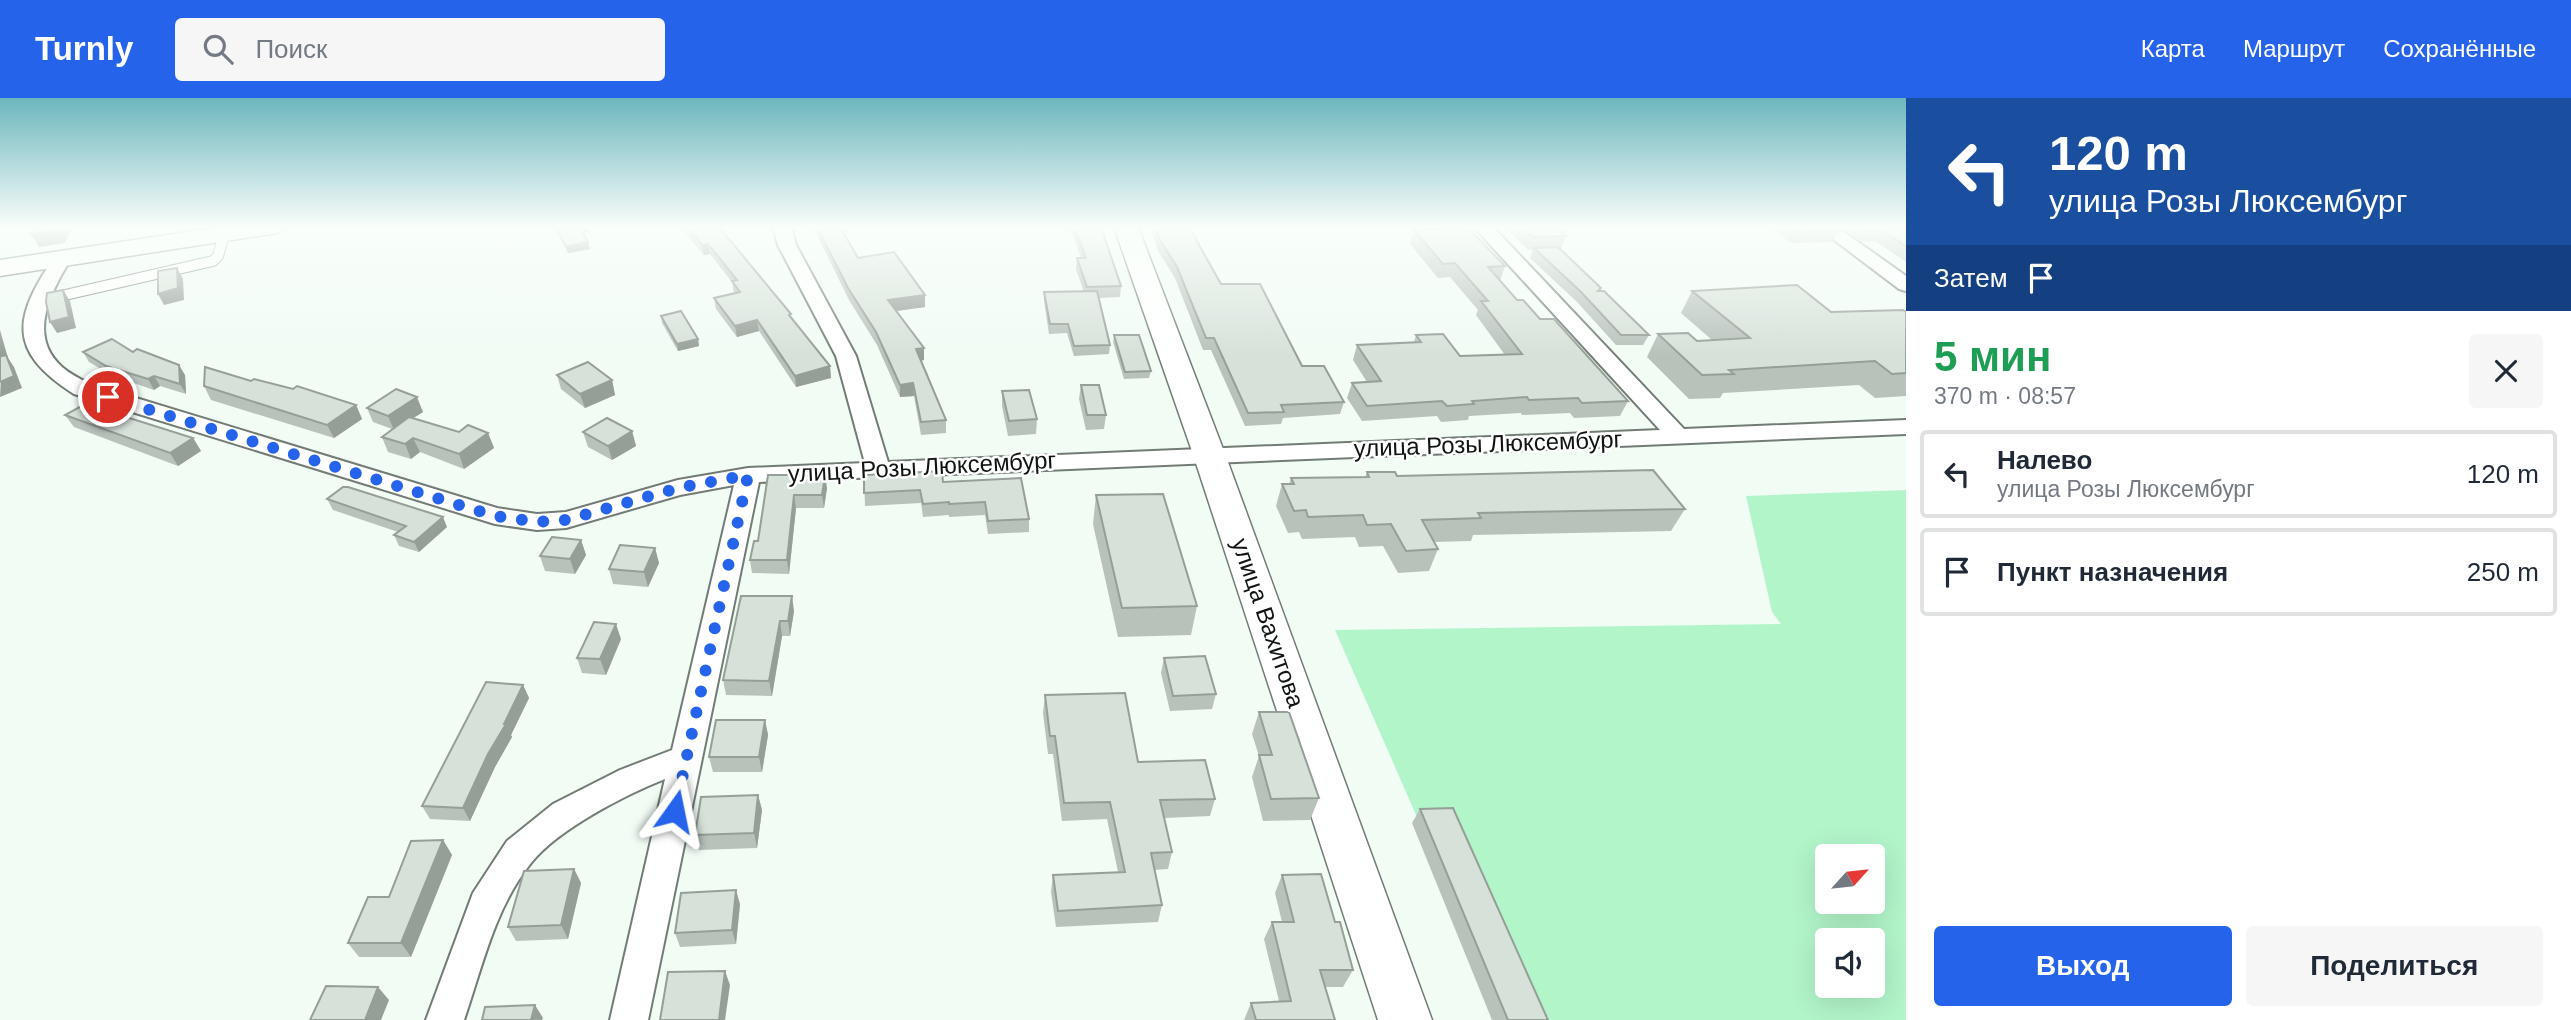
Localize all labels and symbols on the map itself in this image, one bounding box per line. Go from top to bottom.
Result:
pin [78,367,138,427]
street label: улица Розы Люксембург [1353,425,1623,462]
street label: улица Розы Люксембург [787,446,1057,487]
street label: улица Вахитова [1227,535,1310,712]
position arrow [638,774,712,848]
north arrow [1815,844,1885,914]

